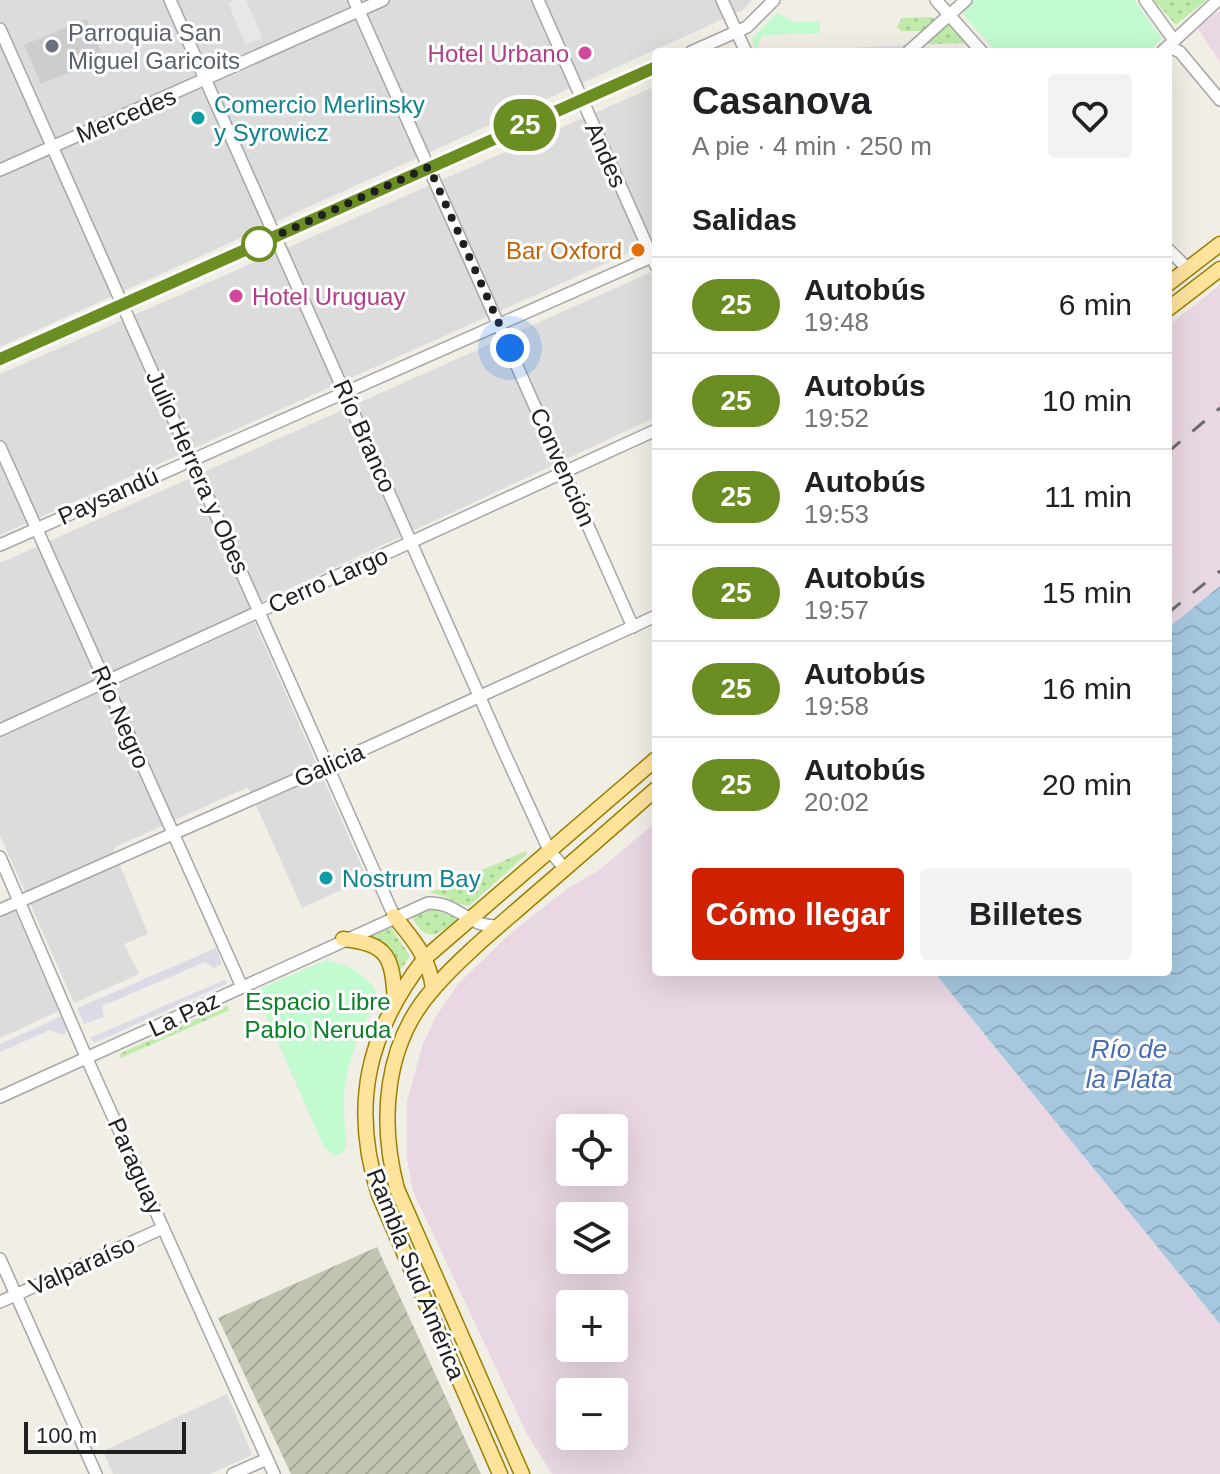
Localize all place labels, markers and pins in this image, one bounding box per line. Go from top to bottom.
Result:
place label: Parroquia San Miguel Garicoits [68,19,240,74]
marker: Parroquia San Miguel Garicoits [43,37,61,55]
place label: Hotel Urbano [428,40,569,67]
marker: Hotel Urbano [576,44,594,62]
place label: Comercio Merlinsky y Syrowicz [214,91,425,146]
marker: Comercio Merlinsky y Syrowicz [189,109,207,127]
unlabelled marker [242,227,276,261]
place label: Bar Oxford [506,237,622,264]
marker: Bar Oxford [629,241,647,259]
place label: Hotel Uruguay [252,283,405,310]
marker: Hotel Uruguay [227,287,245,305]
place label: Nostrum Bay [342,865,481,892]
marker: Nostrum Bay [317,869,335,887]

